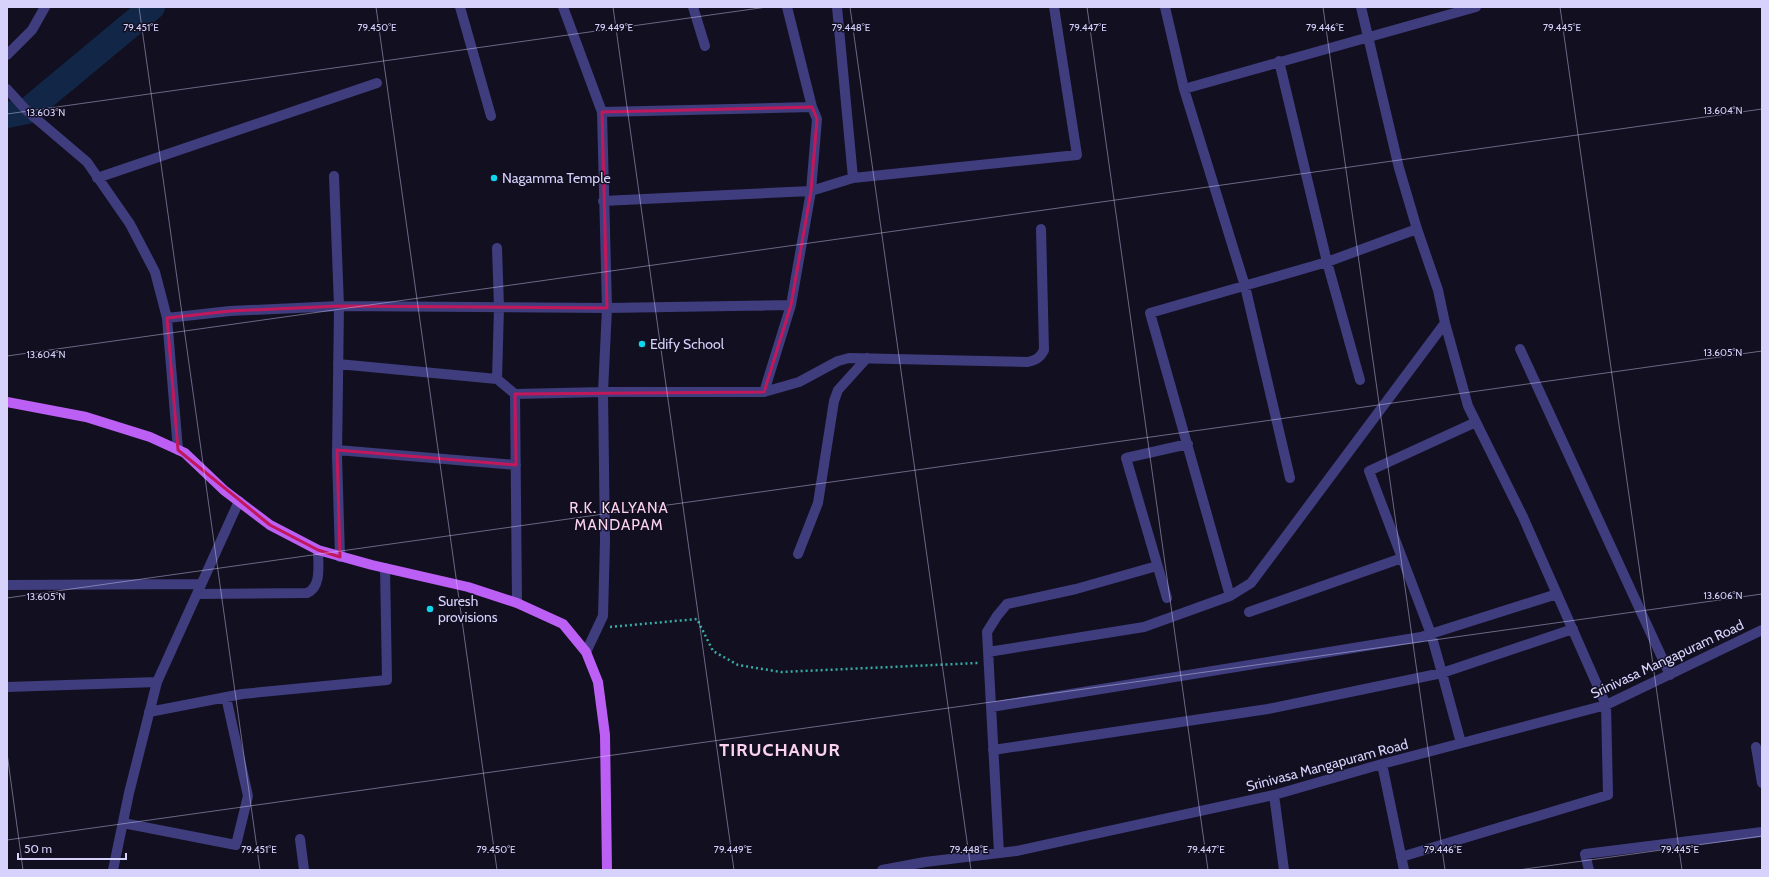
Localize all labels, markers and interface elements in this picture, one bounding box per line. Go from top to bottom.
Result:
text: 79.451°E [123,21,159,34]
text: 79.450°E [357,21,397,34]
text: 79.449°E [595,21,634,34]
text: 79.448°E [832,21,871,34]
text: 79.447°E [1069,21,1107,34]
text: 79.446°E [1306,21,1345,34]
text: 79.445°E [1543,21,1581,34]
text: 13.604°N [1703,104,1743,117]
text: 13.603°N [27,106,65,119]
place label: Nagamma Temple [502,169,611,187]
marker: Nagamma Temple [489,173,499,183]
place label: Edify School [650,335,725,353]
marker: Edify School [637,339,647,349]
text: 13.605°N [1704,346,1742,359]
text: 13.604°N [26,348,66,361]
district label: R.K. KALYANA MANDAPAM [569,499,669,534]
text: 13.606°N [1704,589,1742,602]
text: 13.605°N [27,590,65,603]
place label: Suresh provisions [438,592,498,626]
marker: Suresh provisions [425,604,435,614]
street label: Srinivasa Mangapuram Road [1588,616,1746,702]
street label: Srinivasa Mangapuram Road [1244,735,1410,795]
district label: TIRUCHANUR [719,739,841,761]
scale bar [18,835,126,861]
text: 50 m [24,841,52,856]
text: 79.451°E [241,843,277,856]
text: 79.450°E [476,843,516,856]
text: 79.449°E [714,843,753,856]
text: 79.448°E [950,843,989,856]
text: 79.447°E [1187,843,1225,856]
text: 79.446°E [1424,843,1463,856]
text: 79.445°E [1661,843,1699,856]

